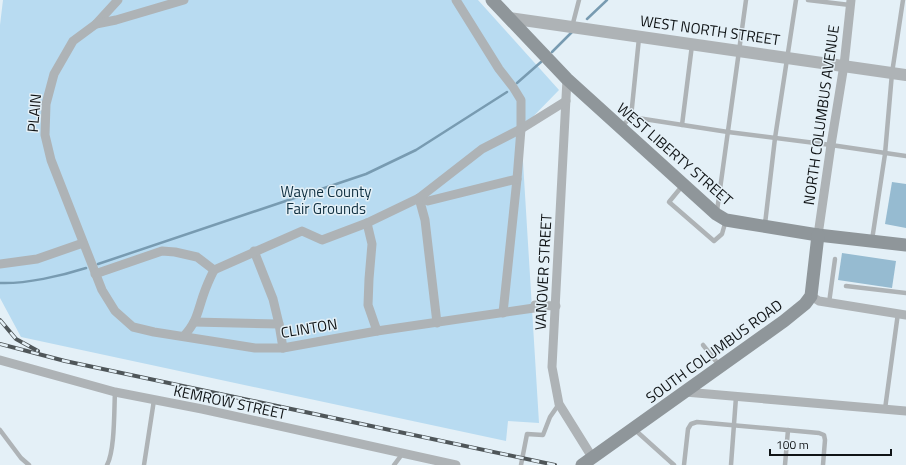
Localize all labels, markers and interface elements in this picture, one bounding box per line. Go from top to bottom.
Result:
street label: WEST NORTH STREET [639,9,782,51]
street label: NORTH COLUMBUS AVENUE [797,24,845,206]
street label: PLAIN [21,93,47,133]
street label: WEST LIBERTY STREET [612,97,738,211]
park label: Wayne County Fair Grounds [280,180,372,220]
street label: VANOVER STREET [528,213,558,331]
street label: SOUTH COLUMBUS ROAD [641,293,787,409]
street label: CLINTON [279,312,339,344]
street label: KEMROW STREET [171,379,289,425]
scale bar [770,431,891,457]
text: 100 m [776,435,809,454]

